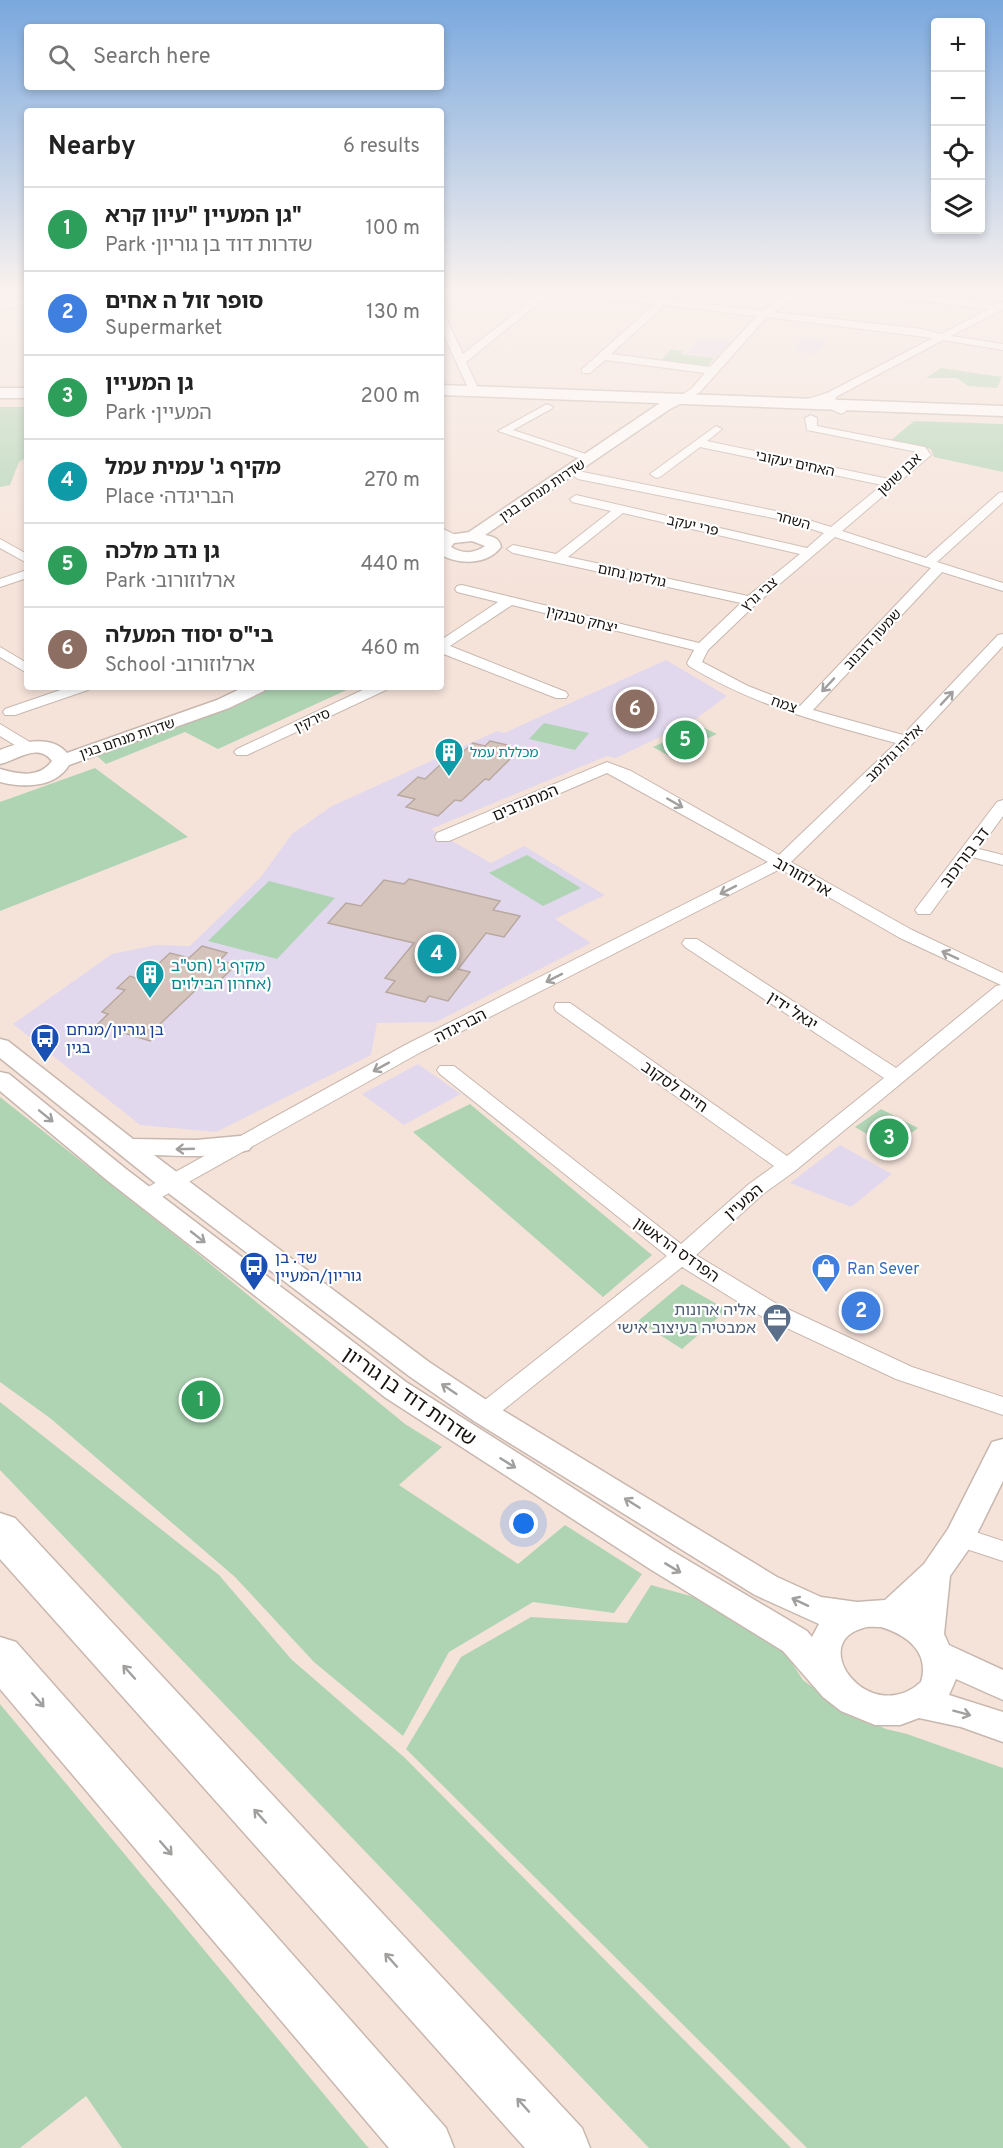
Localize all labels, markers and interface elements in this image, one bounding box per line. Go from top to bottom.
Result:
map controls [931,18,985,234]
button: + [931,18,985,72]
search box [24,24,444,90]
icon: search [45,41,78,74]
text: Search here [93,44,211,71]
button: − [931,72,985,126]
button: locate [931,126,985,180]
text: Nearby [48,131,136,164]
text: 6 results [343,134,420,160]
button: layers [931,180,985,234]
text: גן המעיין "עיון קרא" [105,203,302,230]
text: 1 [64,216,72,242]
text: 100 m [365,216,420,242]
text: Park · שדרות דוד בן גוריון [105,233,313,259]
text: סופר זול ה אחים [105,289,264,316]
text: 2 [61,300,74,326]
text: 130 m [366,300,420,326]
text: Supermarket [105,316,222,342]
text: גן המעיין [105,371,194,398]
text: 3 [62,384,74,410]
text: 200 m [361,384,420,410]
text: Park · המעיין [105,401,212,427]
street label: האחים יעקובי [753,448,836,481]
street label: אבן שושן [874,450,926,500]
text: מקיף ג' עמית עמל [105,455,281,482]
street label: שדרות מנחם בגין [497,456,589,526]
text: 4 [61,468,74,494]
text: 270 m [364,468,420,494]
text: Place · הבריגדה [105,485,234,511]
street label: השחר [773,509,812,534]
street label: פרי יעקב [665,512,720,541]
text: גן נדב מלכה [105,539,220,566]
text: 5 [61,552,74,578]
text: 440 m [361,552,420,578]
street label: גולדמן נחום [596,561,667,592]
text: Park · ארלוזורוב [105,569,235,595]
street label: צבי גרץ [738,575,782,616]
street label: יצחק טבנקין [544,603,619,638]
street label: שמעון דובנוב [841,606,906,674]
text: בי"ס יסוד המעלה [105,623,274,650]
text: 6 [61,636,74,662]
text: 460 m [361,636,420,662]
text: School · ארלוזורוב [105,653,255,679]
one-way arrow [821,678,835,693]
pin: 6 [616,686,654,732]
one-way arrow [940,690,954,705]
street label: צמח [768,693,799,718]
street label: סירקין [292,706,333,737]
street label: שדרות מנחם בגין [77,715,177,764]
pin: 5 [666,718,704,762]
street label: אליהו גולומב [863,722,927,786]
building icon: מכללת עמל [433,736,465,778]
place label: מכללת עמל [470,745,538,762]
street label: המתנדבים [490,781,562,827]
one-way arrow [666,798,684,809]
street label: דב בורוכוב [937,824,995,892]
street label: ארלוזורוב [769,853,835,902]
one-way arrow [719,884,737,896]
pin: 4 [418,932,456,976]
one-way arrow [942,949,960,961]
place label: מקיף ג' (חט"ב אחרון הבילוים) [171,957,272,995]
building icon: מקיף ג' (חט"ב אחרון הבילוים) [134,958,166,1000]
one-way arrow [546,972,563,984]
street label: יגאל ידין [763,988,821,1035]
street label: הבריגדה [431,1005,491,1048]
place label: בן גוריון/מנחם בגין [66,1021,164,1059]
bus stop icon: בן גוריון/מנחם בגין [29,1022,61,1064]
street label: חיים לסקוב [637,1058,711,1118]
one-way arrow [372,1062,390,1073]
one-way arrow [37,1110,53,1123]
pin: 3 [870,1116,908,1160]
one-way arrow [176,1143,196,1154]
street label: המעיין [721,1180,768,1225]
street label: הפרדס הראשון [629,1214,723,1288]
one-way arrow [190,1231,206,1244]
place label: שד. בן גוריון/המעיין [275,1249,361,1287]
bus stop icon: שד. בן גוריון/המעיין [238,1250,270,1292]
shop icon: Ran Sever [810,1252,842,1294]
place label: Ran Sever [847,1260,920,1280]
pin: 2 [842,1288,880,1334]
place label: אליה ארונות אמבטיה בעיצוב אישי [617,1301,756,1339]
office icon: אליה ארונות אמבטיה בעיצוב אישי [761,1302,793,1344]
street label: שדרות דוד בן גוריון [337,1342,481,1453]
pin: 1 [182,1378,220,1422]
one-way arrow [441,1383,457,1395]
one-way arrow [500,1457,517,1470]
one-way arrow [624,1497,641,1509]
your location [509,1509,538,1538]
one-way arrow [664,1562,681,1574]
one-way arrow [791,1595,809,1607]
one-way arrow [122,1665,136,1680]
one-way arrow [31,1692,45,1707]
one-way arrow [952,1708,971,1719]
one-way arrow [253,1809,267,1824]
one-way arrow [159,1840,173,1855]
one-way arrow [384,1953,398,1968]
one-way arrow [515,2097,530,2112]

